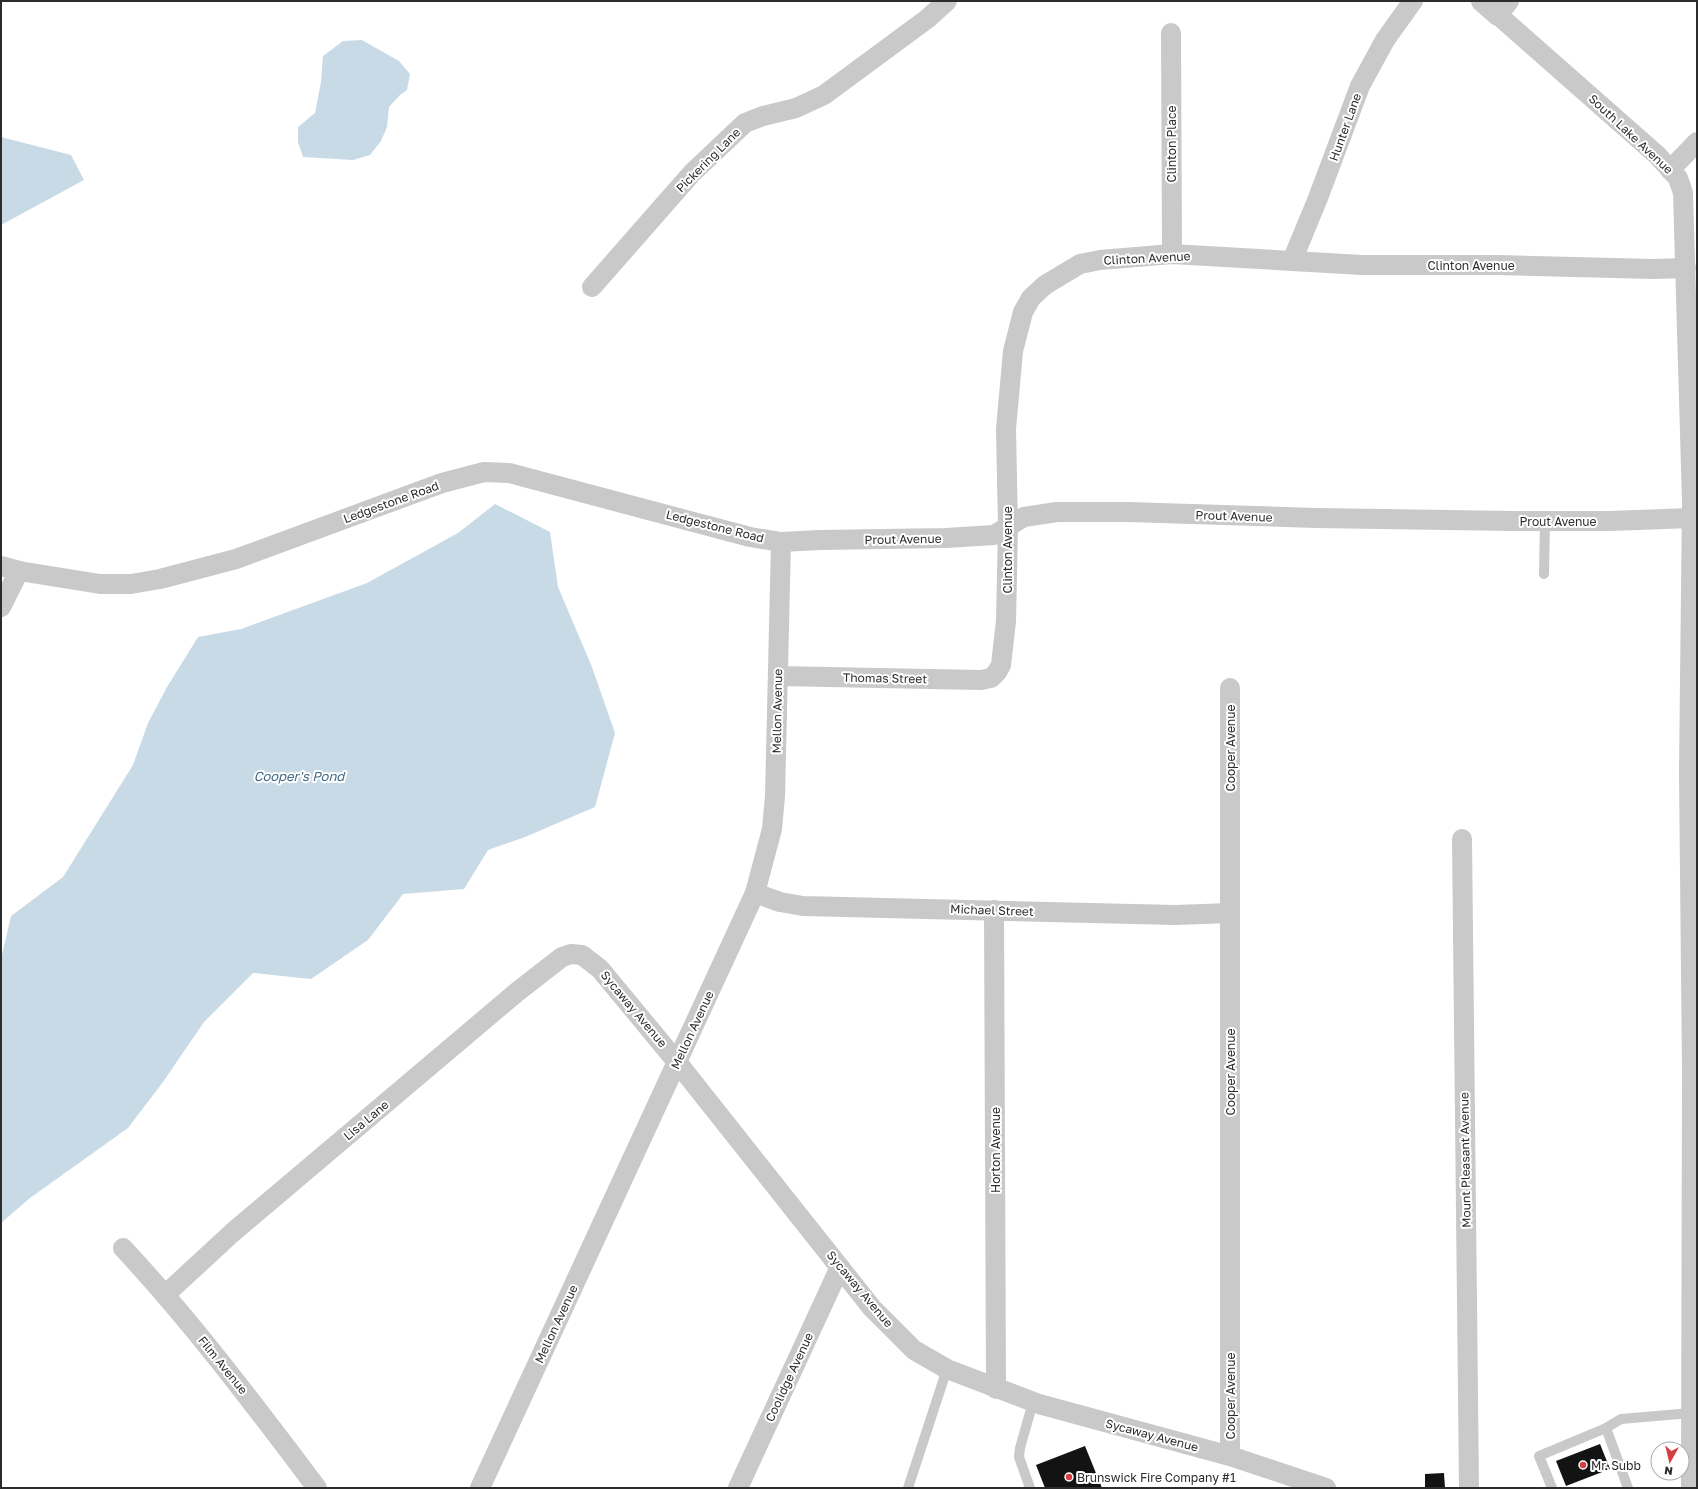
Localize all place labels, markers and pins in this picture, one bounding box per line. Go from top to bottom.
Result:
place label: Mr. Subb [1591,1458,1641,1473]
marker: Mr. Subb [1578,1460,1588,1470]
place label: Brunswick Fire Company #1 [1077,1470,1236,1485]
marker: Brunswick Fire Company #1 [1064,1472,1074,1482]

